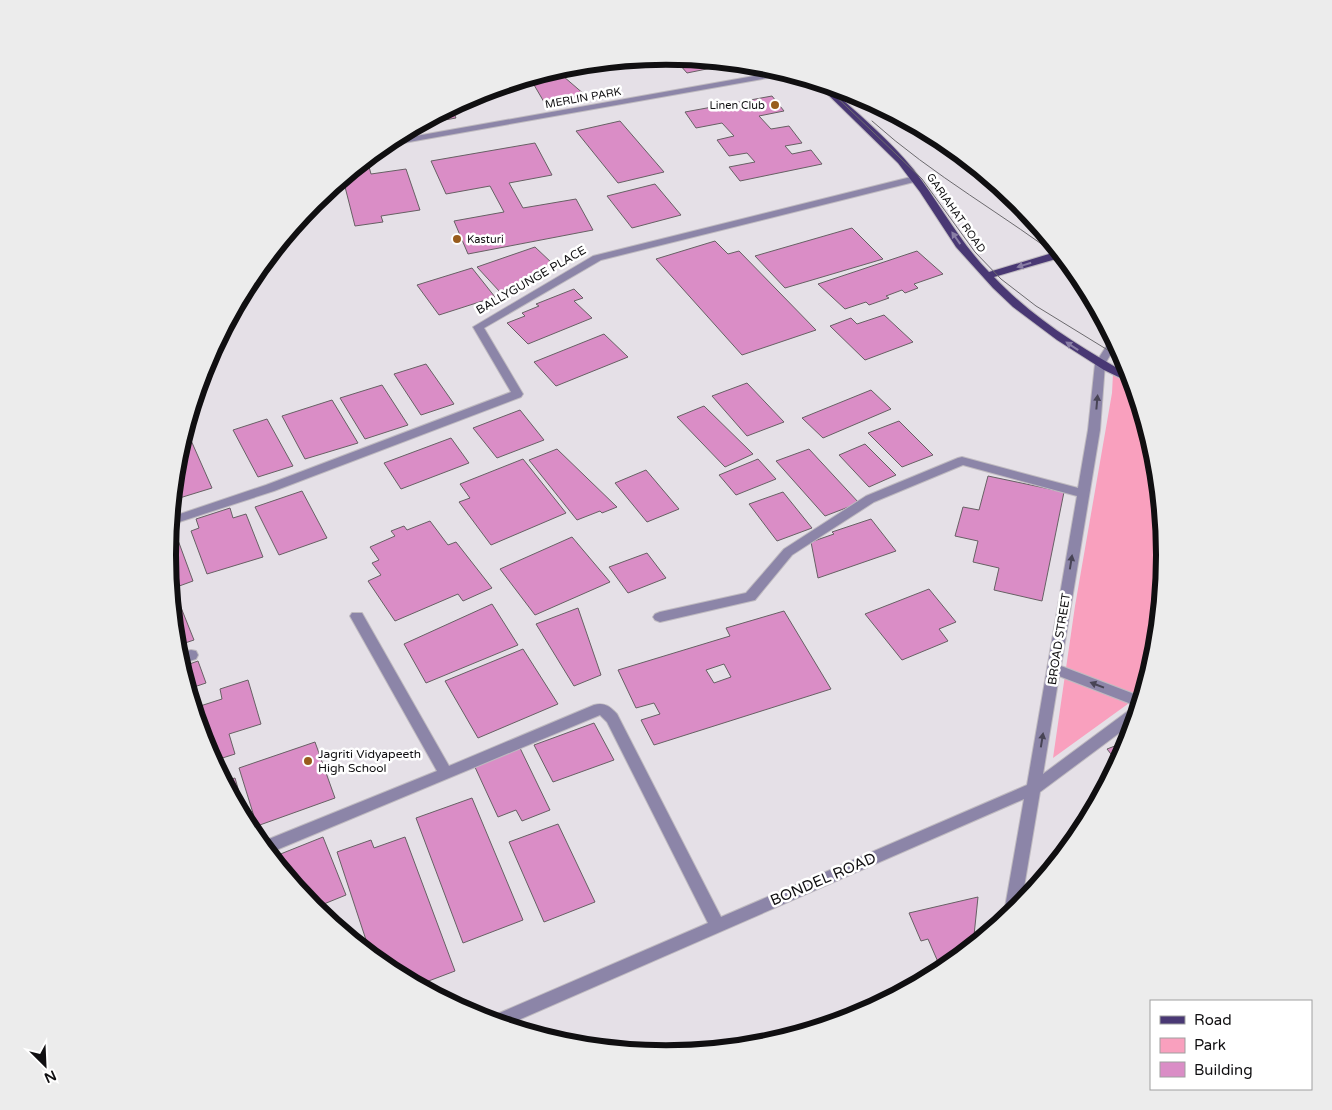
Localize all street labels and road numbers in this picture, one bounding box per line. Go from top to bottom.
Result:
street label: MERLIN PARK [544,85,623,111]
street label: GARIAHAT ROAD [924,171,988,255]
street label: BALLYGUNGE PLACE [474,243,589,317]
street label: BROAD STREET [1045,591,1073,686]
street label: BONDEL ROAD [767,849,879,909]

